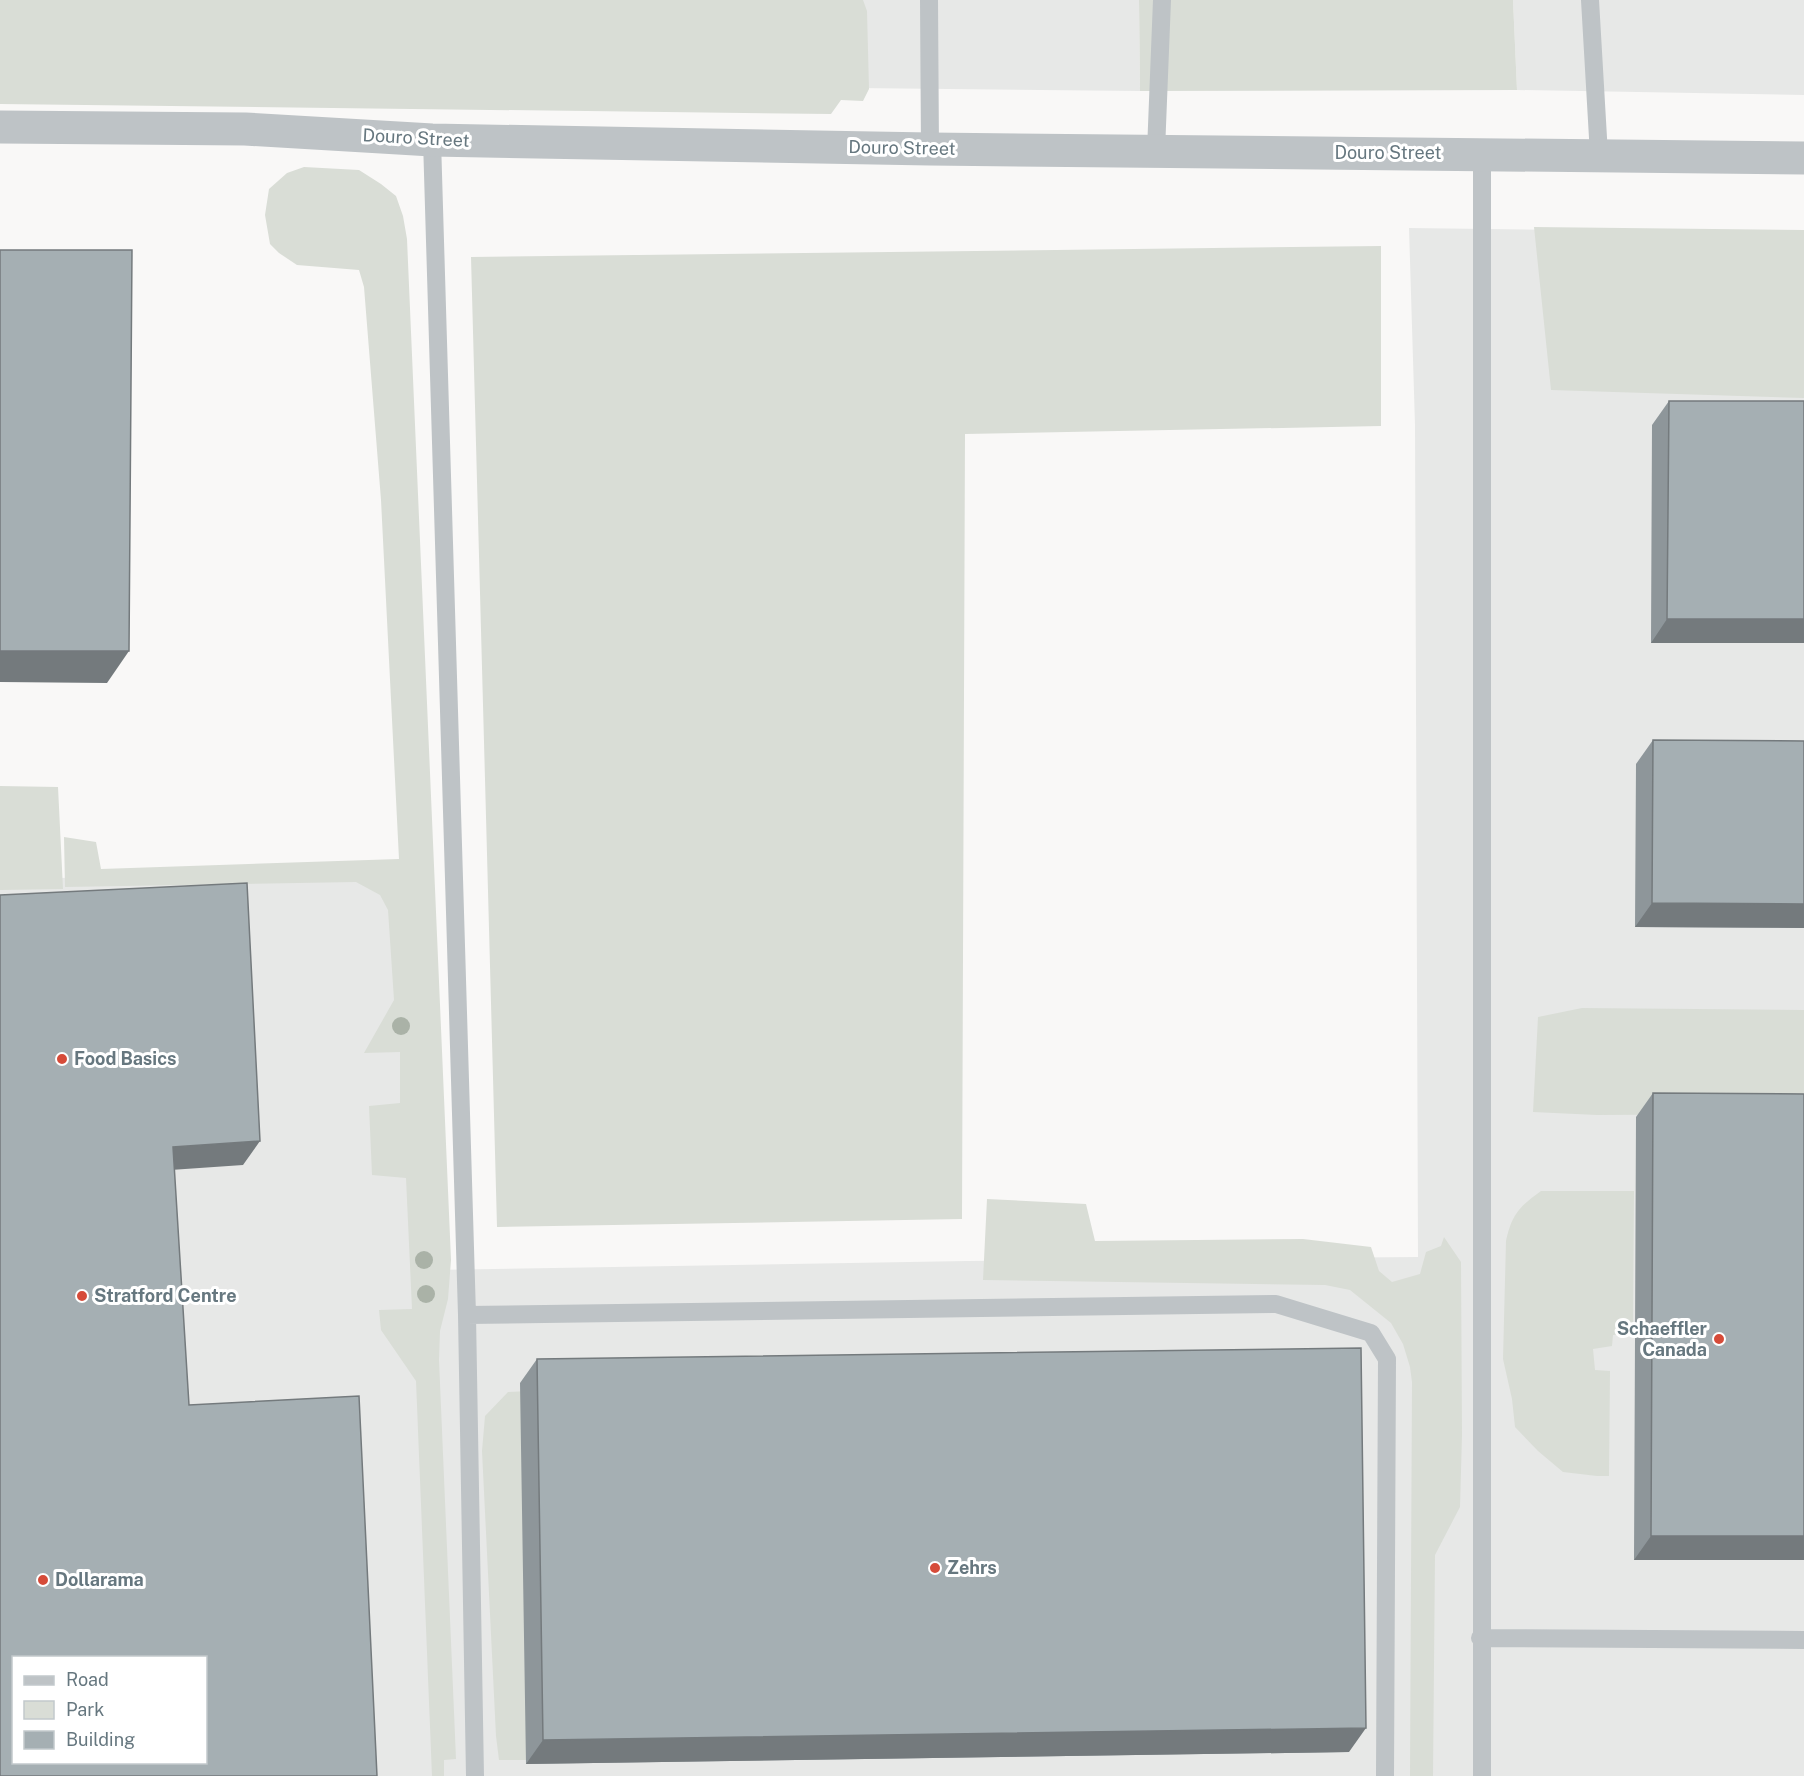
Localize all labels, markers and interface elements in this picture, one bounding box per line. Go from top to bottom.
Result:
street label: Douro Street [362,124,470,151]
street label: Douro Street [848,136,956,159]
street label: Douro Street [1334,142,1442,163]
place label: Food Basics [74,1048,176,1069]
marker: Food Basics [55,1052,69,1066]
place label: Stratford Centre [94,1285,237,1306]
marker: Stratford Centre [75,1289,89,1303]
place label: Schaeffler Canada [1617,1318,1708,1360]
marker: Schaeffler Canada [1712,1332,1726,1346]
place label: Zehrs [947,1557,997,1578]
marker: Zehrs [928,1561,942,1575]
place label: Dollarama [55,1569,144,1590]
marker: Dollarama [36,1573,50,1587]
legend [12,1656,207,1764]
text: Road [66,1669,109,1690]
text: Park [66,1699,104,1720]
text: Building [66,1729,135,1750]

